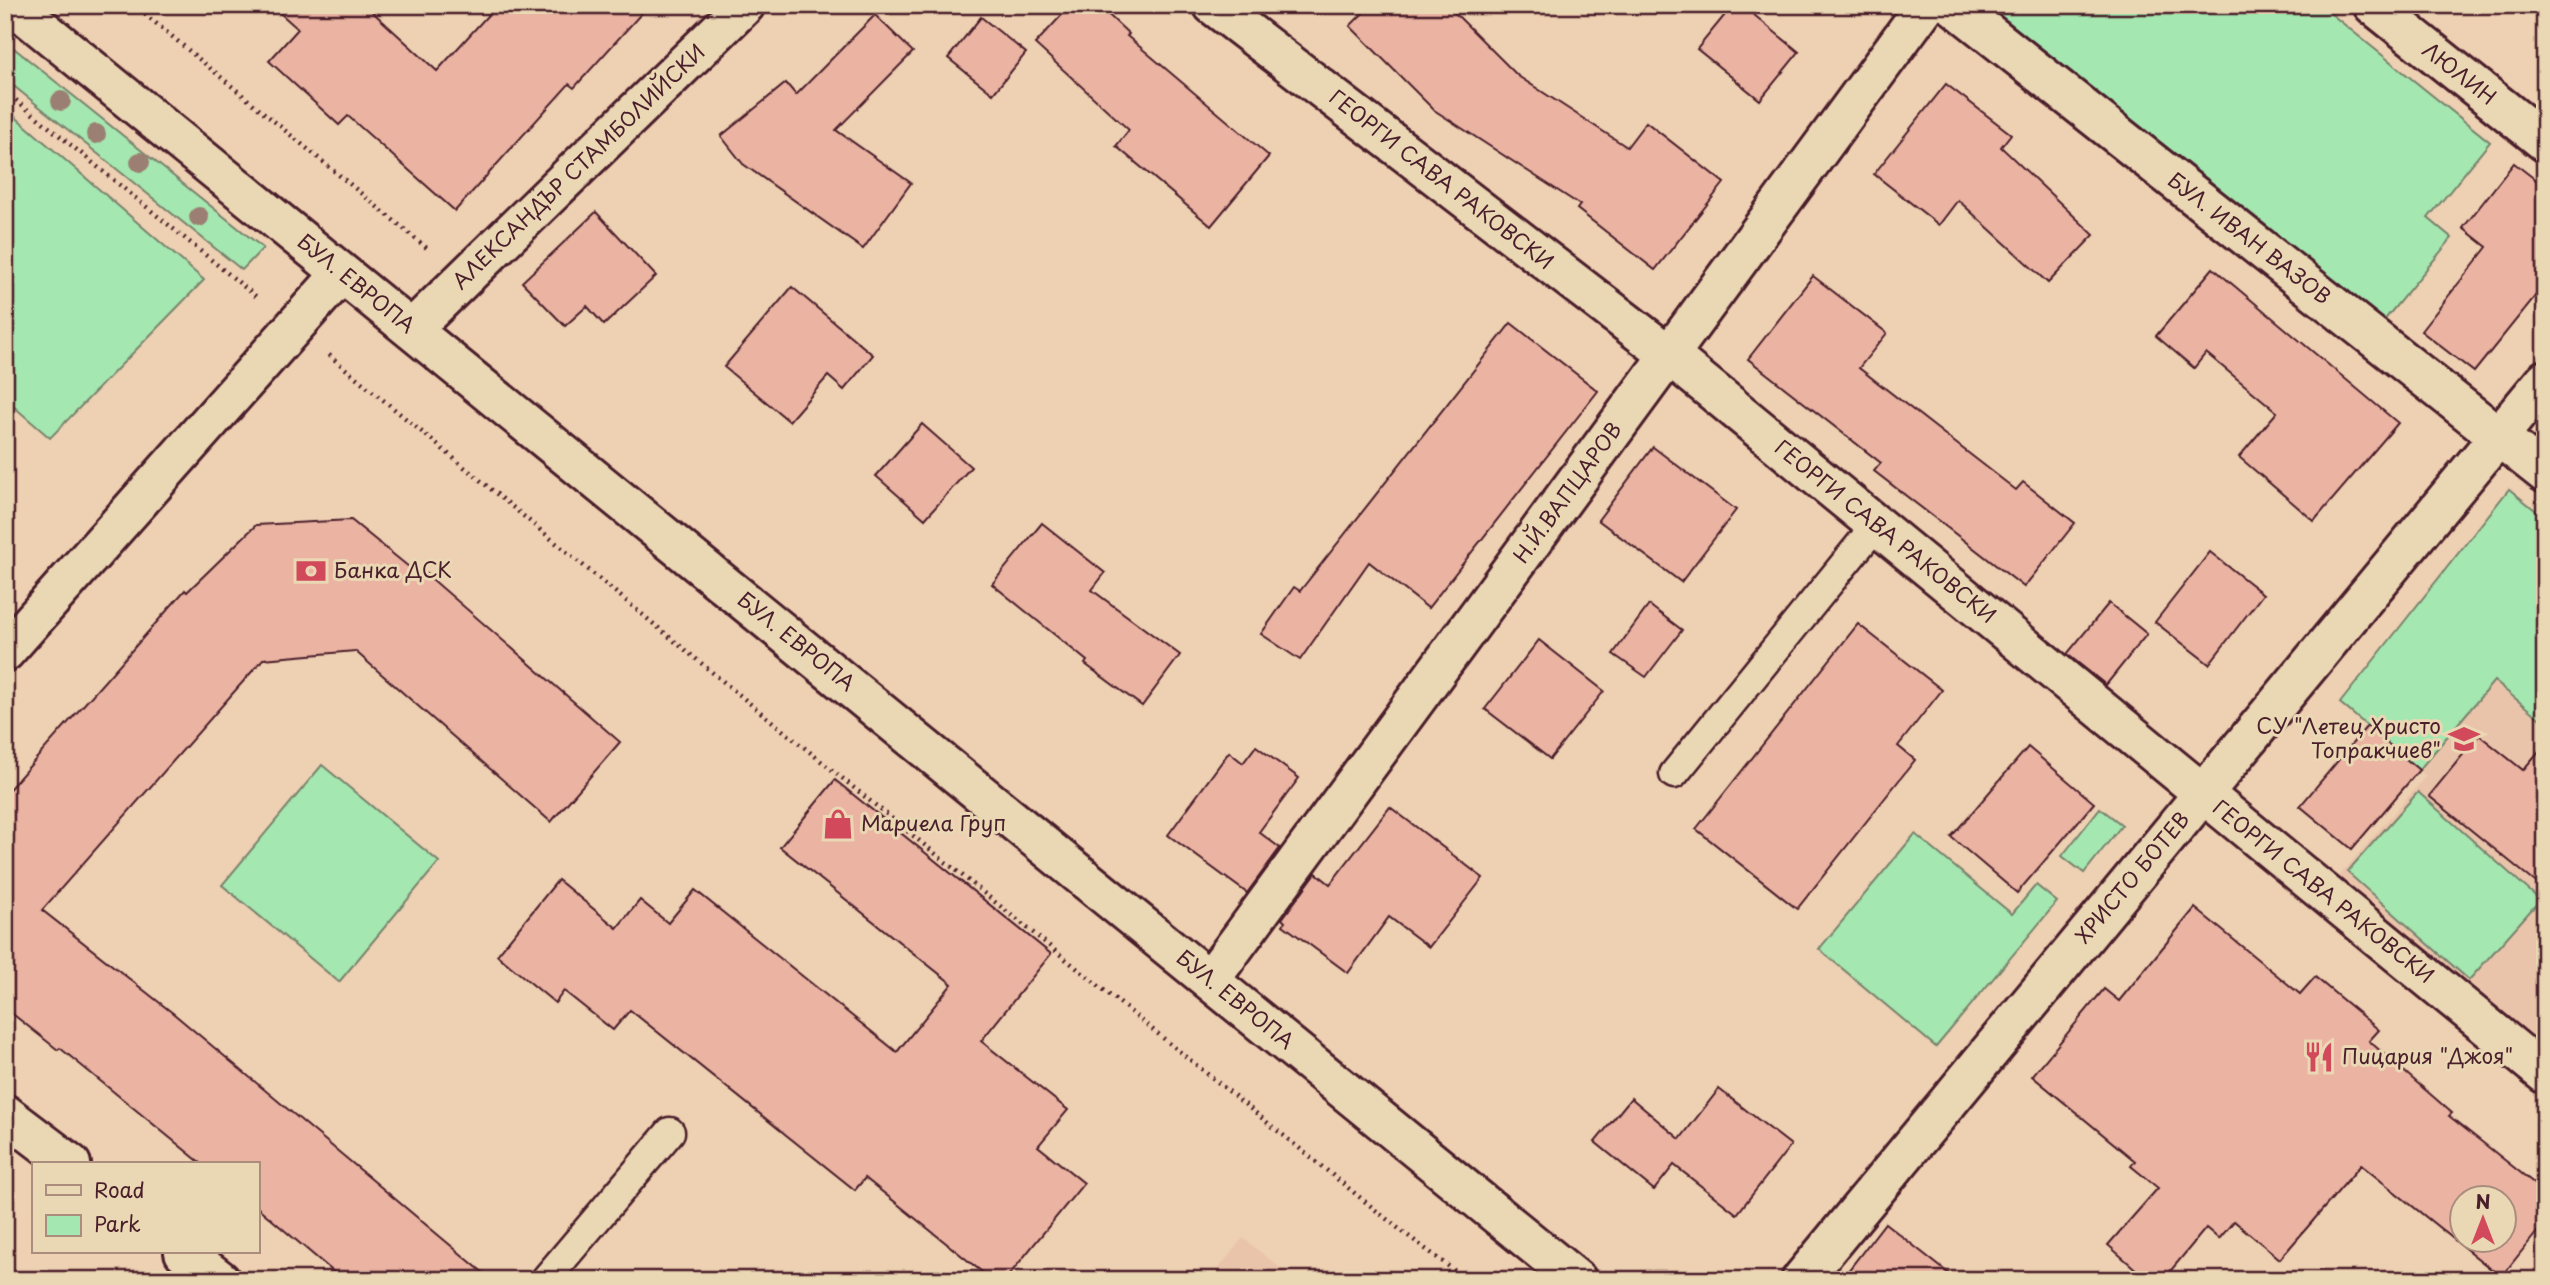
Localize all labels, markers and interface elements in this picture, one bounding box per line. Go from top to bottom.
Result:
street label: ЛЮЛИН [2416,33,2504,112]
street label: АЛЕКСАНДЪР СТАМБОЛИЙСКИ [444,36,711,296]
street label: ГЕОРГИ САВА РАКОВСКИ [1323,81,1561,276]
street label: БУЛ. ИВАН ВАЗОВ [2162,164,2339,311]
street label: БУЛ. ЕВРОПА [292,225,423,340]
street label: Н.Й.ВАПЦАРОВ [1504,415,1629,569]
street label: ГЕОРГИ САВА РАКОВСКИ [1769,431,2004,630]
place label: Банка ДСК [334,553,452,585]
bank icon: Банка ДСК [294,554,328,588]
street label: БУЛ. ЕВРОПА [732,583,863,698]
place label: СУ "Летец Христо Топракчиев" [2256,709,2441,765]
school or university icon: СУ "Летец Христо Топракчиев" [2447,722,2481,756]
street label: ГЕОРГИ САВА РАКОВСКИ [2207,791,2442,990]
street label: ХРИСТО БОТЕВ [2067,804,2196,950]
place label: Мариела Груп [861,806,1006,838]
shop icon: Мариела Груп [821,807,855,841]
street label: БУЛ. ЕВРОПА [1171,941,1302,1056]
place label: Пицария "Джоя" [2342,1039,2513,1071]
restaurant icon: Пицария "Джоя" [2302,1040,2336,1074]
legend [32,1162,259,1254]
text: Road [94,1173,145,1205]
north arrow [2448,1184,2518,1254]
text: N [2475,1187,2491,1215]
text: Park [94,1207,141,1239]

